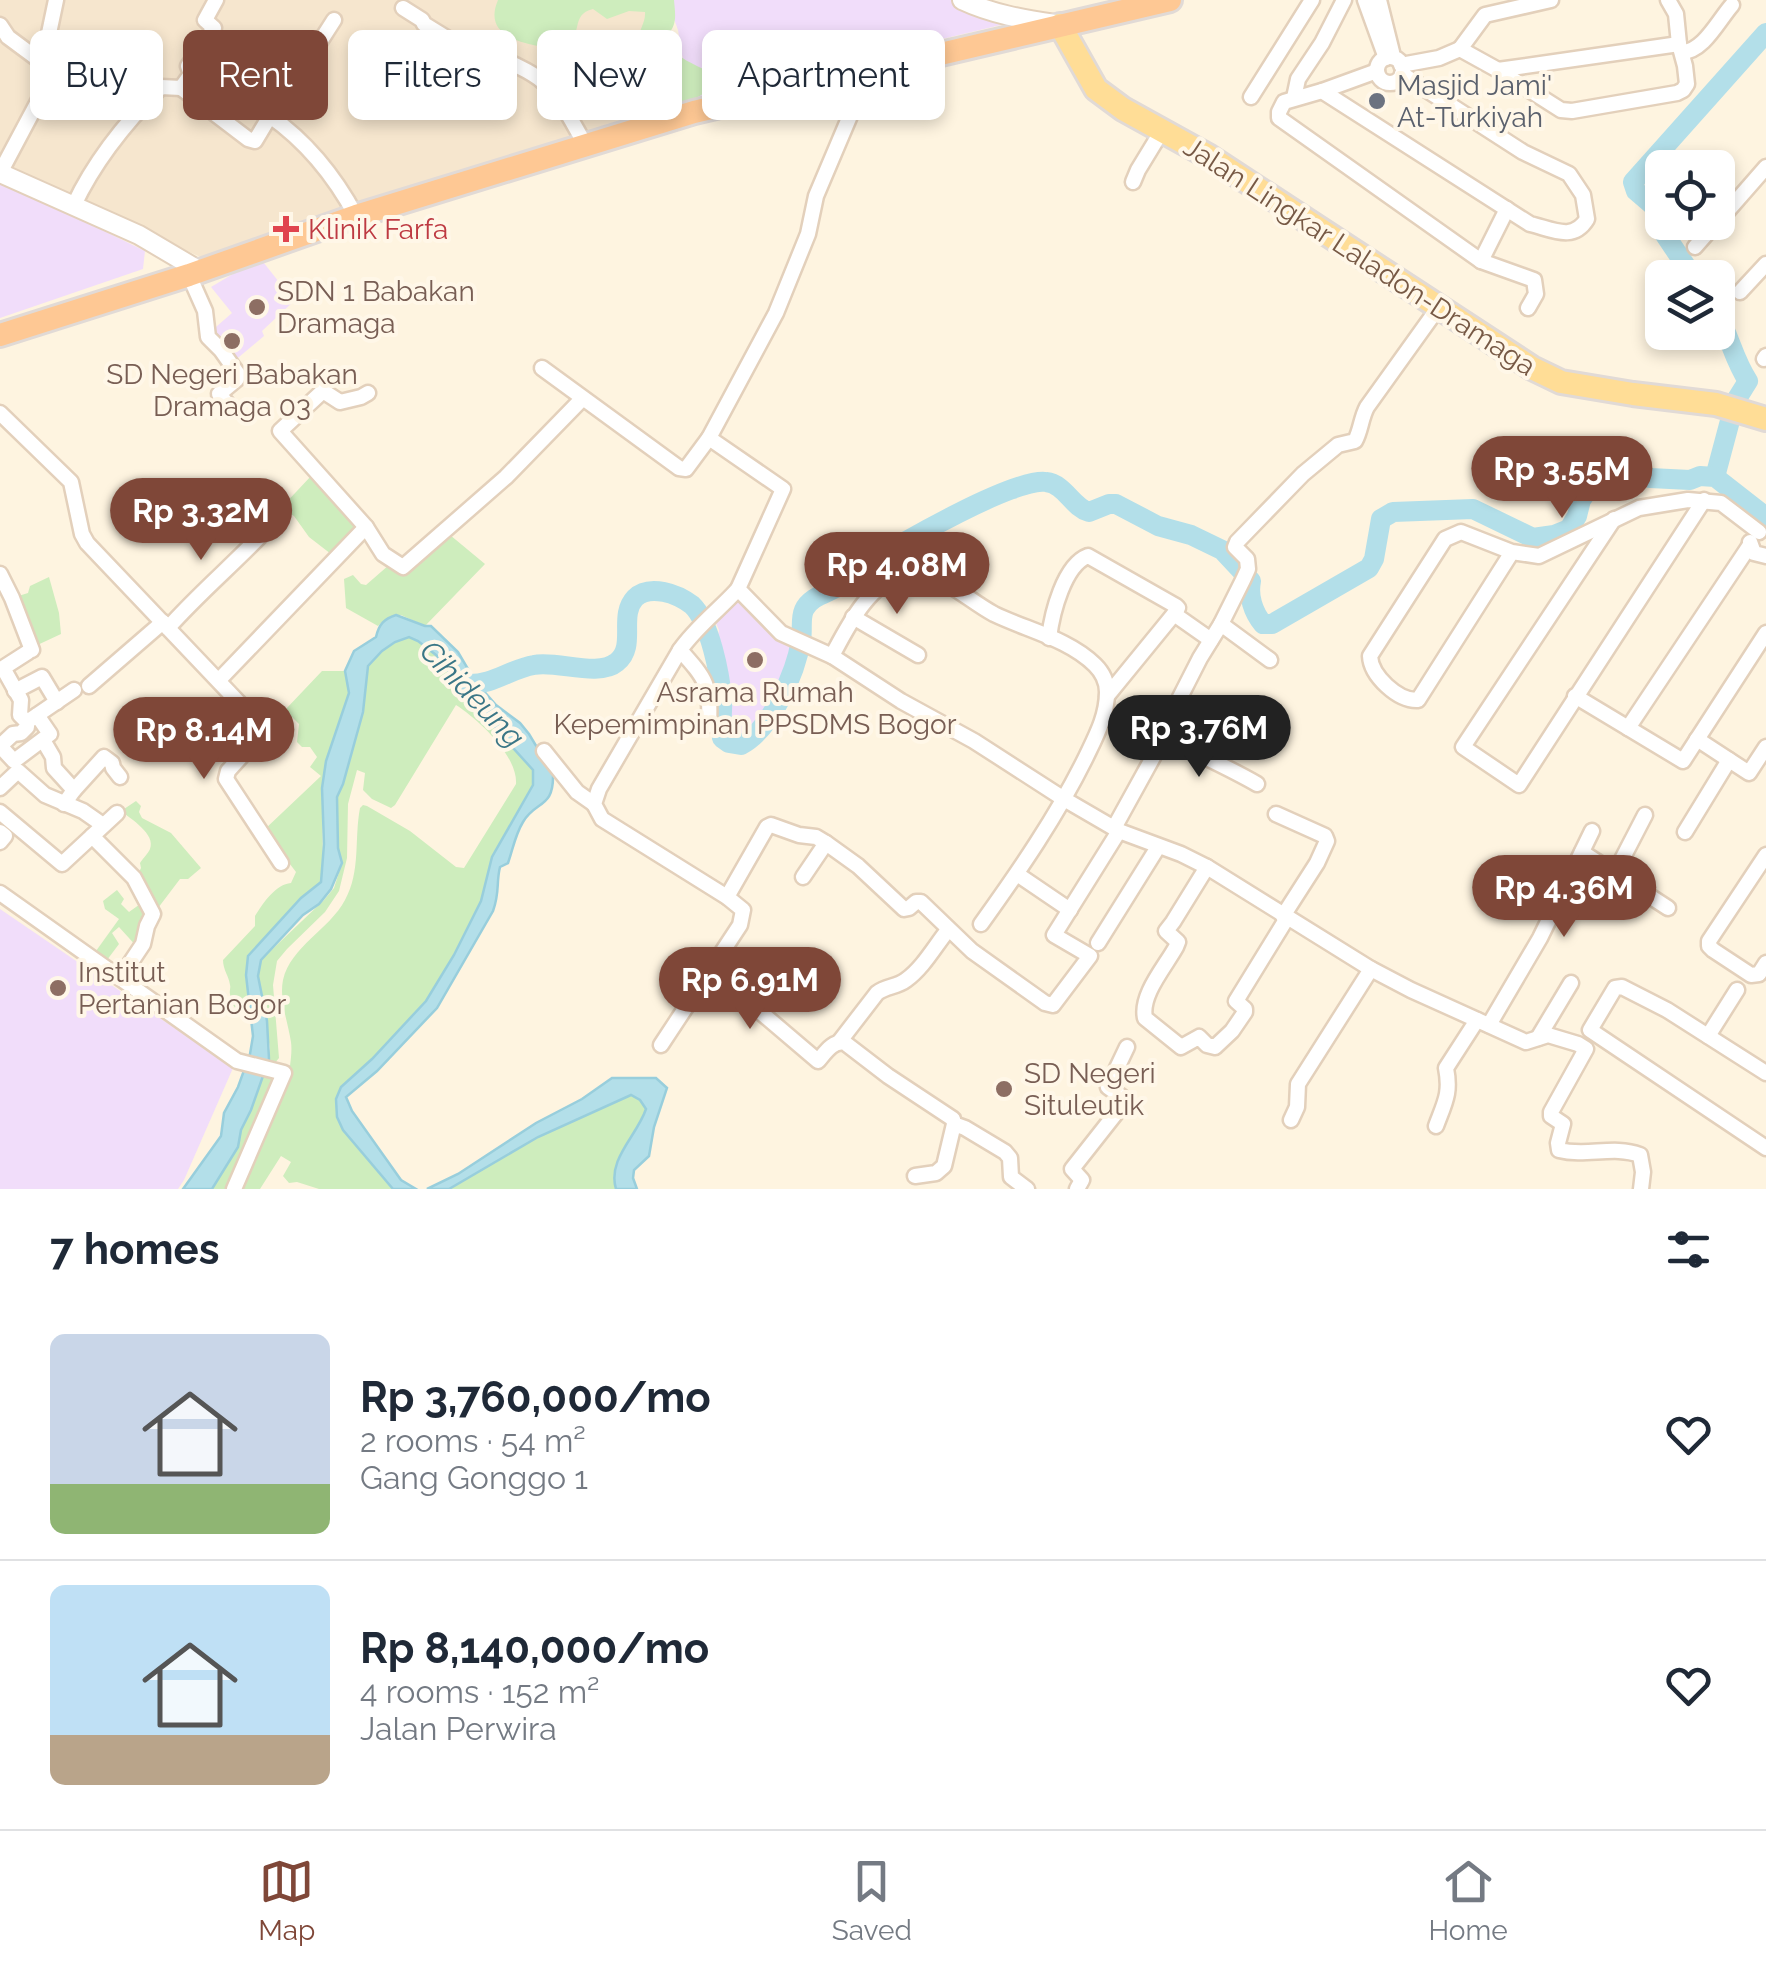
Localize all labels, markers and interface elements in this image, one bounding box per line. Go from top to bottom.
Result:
chip: Buy [30,30,163,120]
chip: Rent [183,30,328,120]
chip: Filters [348,30,517,120]
chip: New [537,30,682,120]
chip: Apartment [702,30,945,120]
place label: Masjid Jami' At-Turkiyah [1397,69,1552,134]
marker: Masjid Jami' At-Turkiyah [1366,90,1388,112]
street label: Jalan Lingkar Laladon-Dramaga [1178,130,1542,383]
map controls [1645,150,1735,350]
button: locate [1645,150,1735,240]
place label: Klinik Farfa [308,213,448,246]
marker: Klinik Farfa [273,216,299,242]
button: layers [1645,260,1735,350]
place label: SDN 1 Babakan Dramaga [277,275,475,340]
marker: SDN 1 Babakan Dramaga [246,296,268,318]
marker: SD Negeri Babakan Dramaga 03 [221,330,243,352]
place label: SD Negeri Babakan Dramaga 03 [106,358,358,423]
pin: Rp 3.55M [1459,436,1665,521]
text: Rp 3.55M [1493,450,1631,487]
pin: Rp 3.32M [98,478,304,563]
text: Rp 3.32M [132,492,270,529]
pin: Rp 4.08M [794,532,1000,617]
text: Rp 4.08M [826,546,968,583]
water label: Cihideung [413,633,532,754]
marker: Asrama Rumah Kepemimpinan PPSDMS Bogor [744,649,766,671]
place label: Asrama Rumah Kepemimpinan PPSDMS Bogor [554,676,957,741]
pin: Rp 3.76M [1096,695,1302,780]
pin: Rp 8.14M [101,697,307,782]
text: Rp 3.76M [1130,709,1268,746]
text: Rp 8.14M [135,711,273,748]
pin: Rp 4.36M [1461,855,1667,940]
text: Rp 4.36M [1494,869,1634,906]
pin: Rp 6.91M [647,947,853,1032]
place label: Institut Pertanian Bogor [78,956,286,1021]
text: Rp 6.91M [681,961,819,998]
marker: Institut Pertanian Bogor [47,977,69,999]
place label: SD Negeri Situleutik [1024,1057,1156,1122]
marker: SD Negeri Situleutik [993,1078,1015,1100]
icon: filters [1661,1222,1716,1277]
text: 7 homes [50,1225,219,1274]
text: Rp 3,760,000/mo [360,1373,711,1422]
icon: home [130,1374,250,1494]
icon: heart [1661,1407,1716,1462]
text: 2 rooms · 54 m² [360,1422,586,1459]
text: Gang Gonggo 1 [360,1459,588,1496]
text: Rp 8,140,000/mo [360,1624,709,1673]
icon: home [130,1625,250,1745]
icon: heart [1661,1658,1716,1713]
text: 4 rooms · 152 m² [360,1673,599,1710]
text: Jalan Perwira [360,1710,557,1747]
tab: Map [258,1854,315,1947]
tab: Saved [832,1854,912,1947]
tab: Home [1428,1854,1508,1947]

